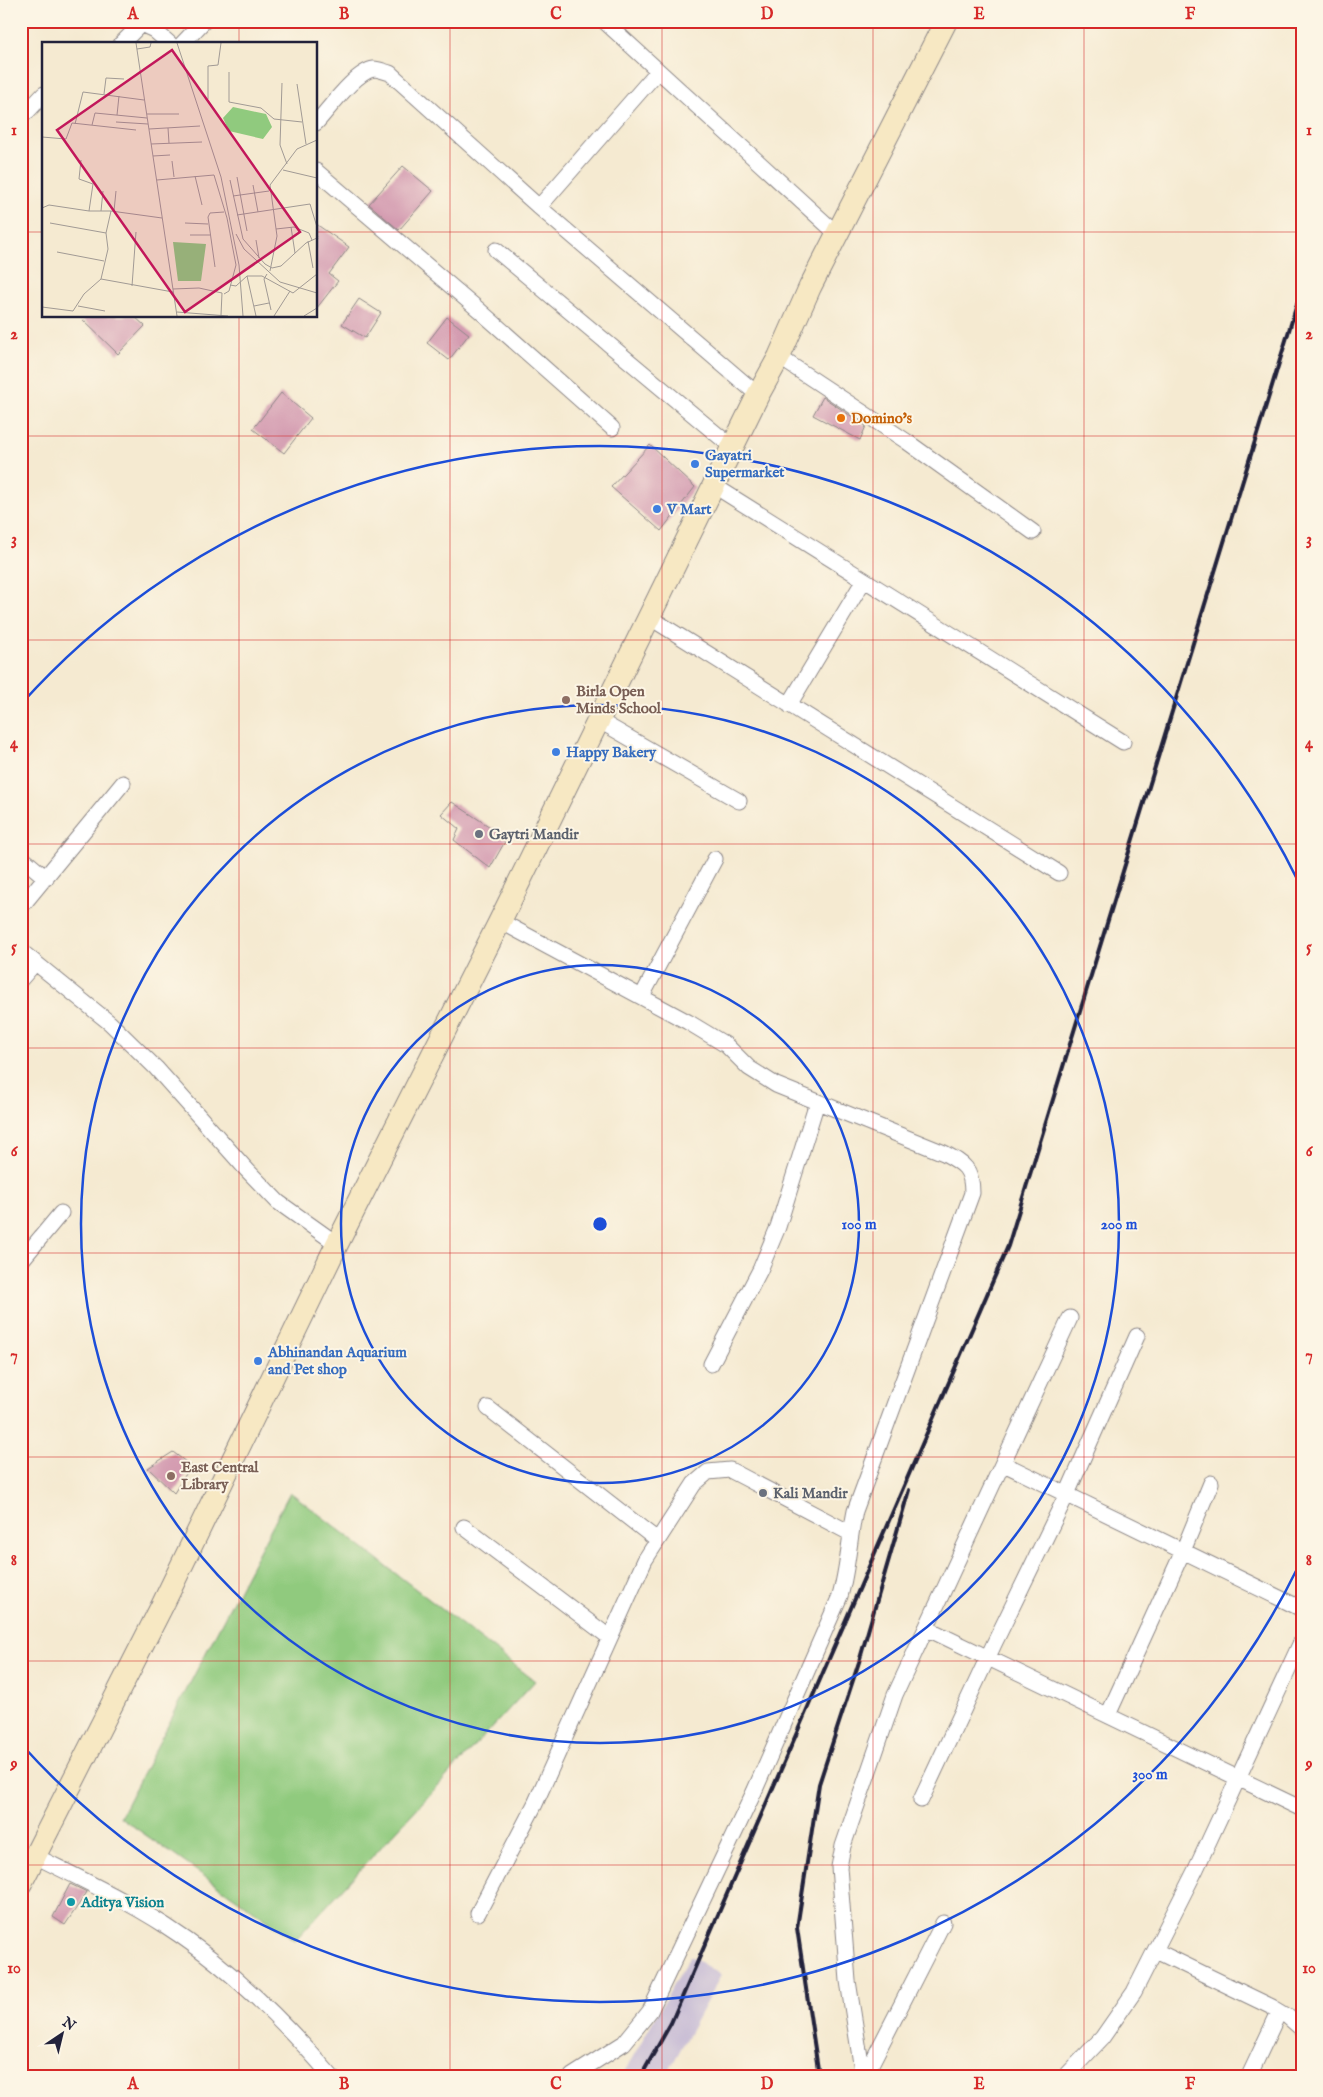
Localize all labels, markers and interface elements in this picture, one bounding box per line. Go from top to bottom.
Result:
text: A [127,5,140,25]
text: B [339,5,350,25]
text: C [550,5,562,25]
text: D [761,5,774,25]
text: E [973,5,985,25]
text: F [1185,5,1196,25]
inset map [42,42,318,318]
text: 1 [11,121,17,141]
text: 1 [1306,121,1312,141]
text: 2 [10,325,18,345]
text: 2 [1305,325,1313,345]
place label: Domino's [851,409,913,428]
marker: Domino's [835,412,847,424]
place label: Gayatri Supermarket [705,446,785,482]
marker: Gayatri Supermarket [689,458,701,470]
place label: V Mart [666,500,712,519]
marker: V Mart [651,503,663,515]
text: 3 [11,530,17,550]
text: 3 [1306,530,1312,550]
place label: Birla Open Minds School [576,682,662,718]
marker: Birla Open Minds School [560,694,572,706]
text: 4 [10,734,19,754]
text: 4 [1305,734,1314,754]
place label: Happy Bakery [566,743,657,762]
marker: Happy Bakery [550,746,562,758]
place label: Gaytri Mandir [489,825,579,844]
marker: Gaytri Mandir [473,828,485,840]
text: 5 [11,938,17,958]
text: 5 [1306,938,1312,958]
text: 6 [11,1142,19,1162]
text: 6 [1306,1142,1314,1162]
centre of rings [591,1215,609,1233]
text: 100 m [841,1215,877,1234]
text: 200 m [1101,1215,1138,1234]
place label: Abhinandan Aquarium and Pet shop [267,1343,407,1379]
text: 7 [10,1346,18,1366]
text: 7 [1305,1346,1313,1366]
marker: Abhinandan Aquarium and Pet shop [252,1355,264,1367]
place label: East Central Library [181,1458,259,1494]
marker: East Central Library [165,1470,177,1482]
place label: Kali Mandir [773,1484,848,1503]
marker: Kali Mandir [757,1487,769,1499]
text: 8 [11,1551,17,1571]
text: 8 [1306,1551,1312,1571]
text: 9 [10,1755,18,1775]
text: 9 [1305,1755,1313,1775]
text: 300 m [1132,1765,1168,1784]
place label: Aditya Vision [80,1893,164,1912]
marker: Aditya Vision [65,1896,77,1908]
text: 10 [7,1959,21,1979]
text: 10 [1302,1959,1316,1979]
north arrow [38,2010,88,2060]
text: N [58,2013,79,2035]
text: A [127,2075,140,2095]
text: B [339,2075,350,2095]
text: C [550,2075,562,2095]
text: D [761,2075,774,2095]
text: E [973,2075,985,2095]
text: F [1185,2075,1196,2095]

